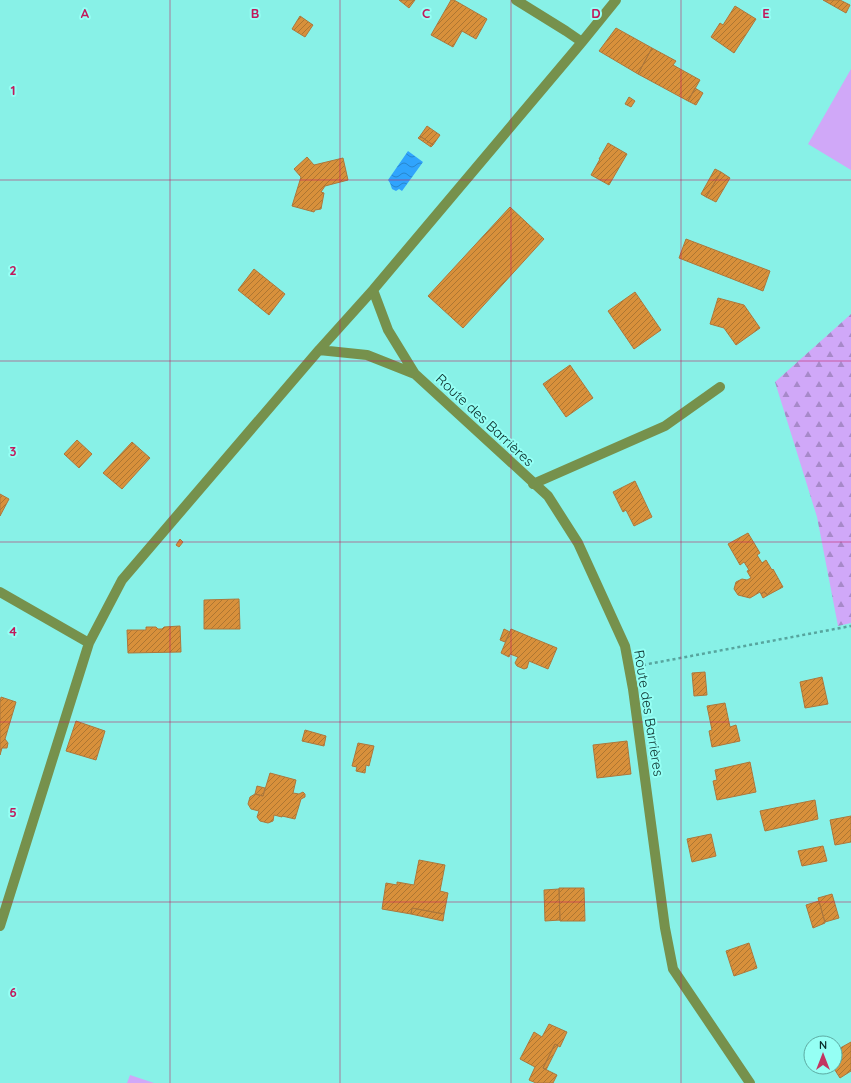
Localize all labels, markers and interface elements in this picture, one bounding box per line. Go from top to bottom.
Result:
text: A [81,5,90,21]
text: B [251,5,259,21]
text: C [422,5,430,21]
text: D [591,5,601,21]
text: E [762,5,770,21]
text: 1 [10,82,16,98]
text: 2 [9,262,17,278]
street label: Route des Barrières [432,370,538,470]
text: 3 [10,443,17,459]
text: 4 [9,623,17,639]
street label: Route des Barrières [630,648,668,778]
text: 5 [9,804,17,820]
text: 6 [9,984,17,1000]
north arrow [803,1035,843,1075]
text: N [819,1038,827,1052]

